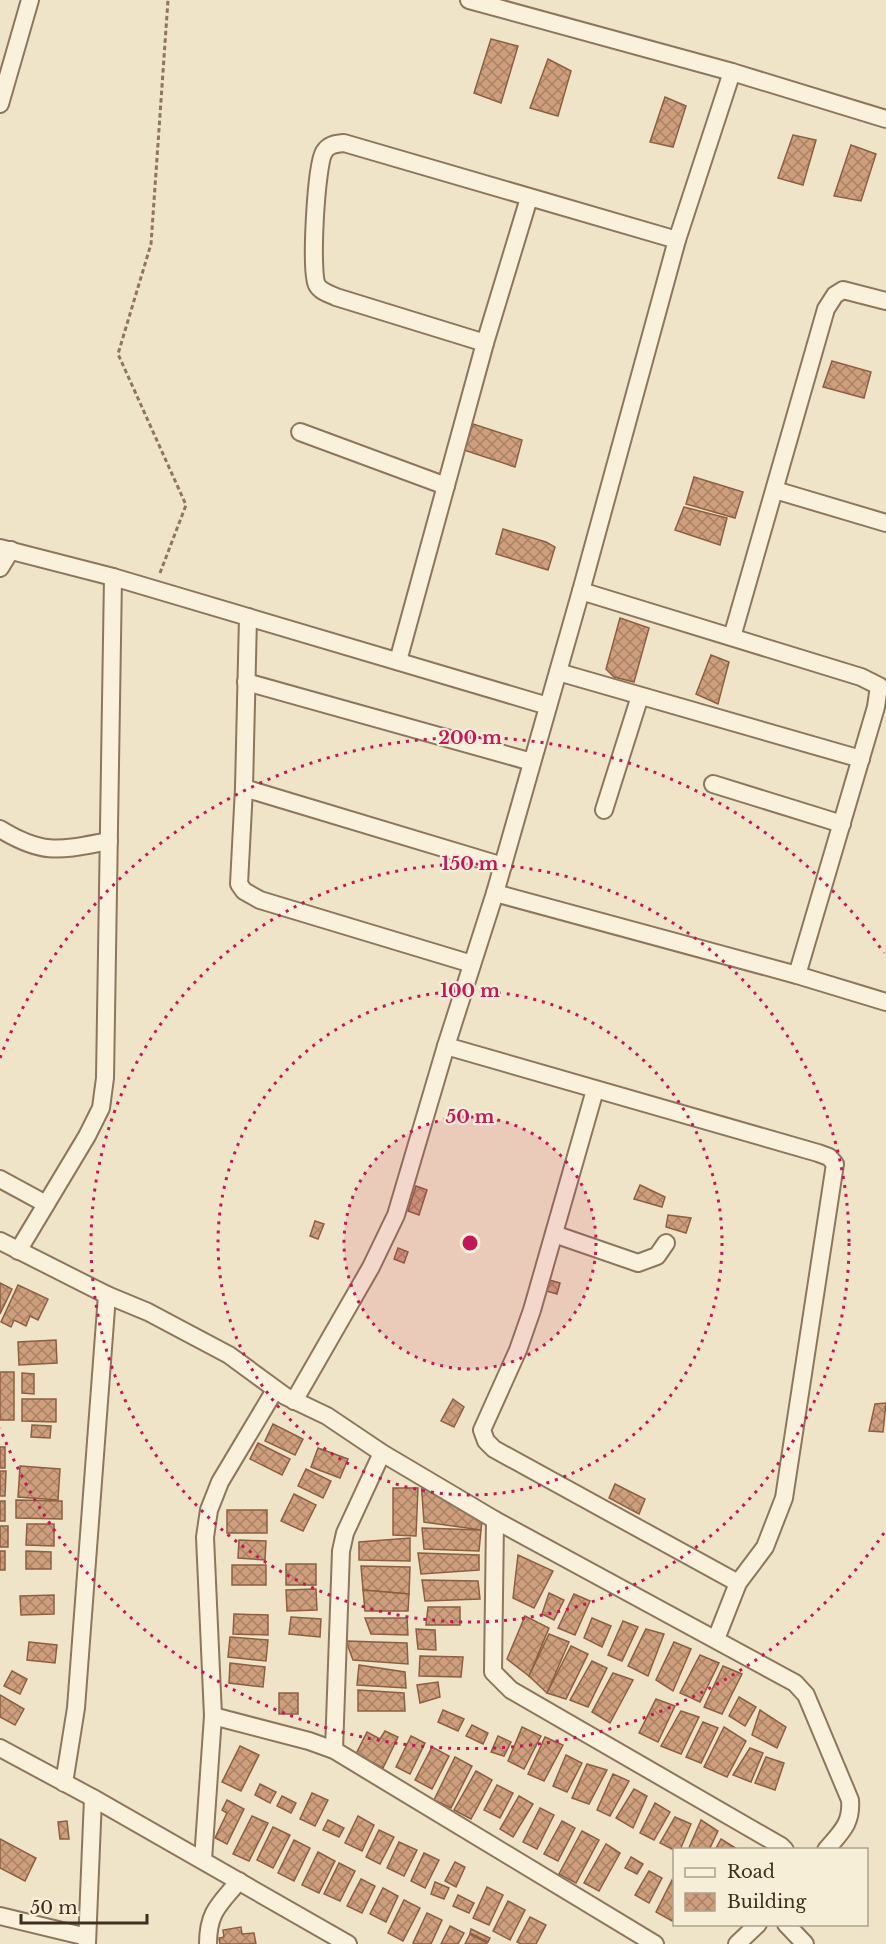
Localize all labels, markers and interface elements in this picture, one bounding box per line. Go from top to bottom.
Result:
text: 200 m [438,727,502,749]
text: 150 m [442,853,499,875]
text: 100 m [440,980,500,1002]
text: 50 m [446,1106,495,1128]
centre of rings [460,1233,480,1253]
legend [673,1848,868,1926]
text: Road [727,1861,775,1883]
scale bar [21,1887,147,1925]
text: Building [727,1891,806,1913]
text: 50 m [30,1897,78,1919]

